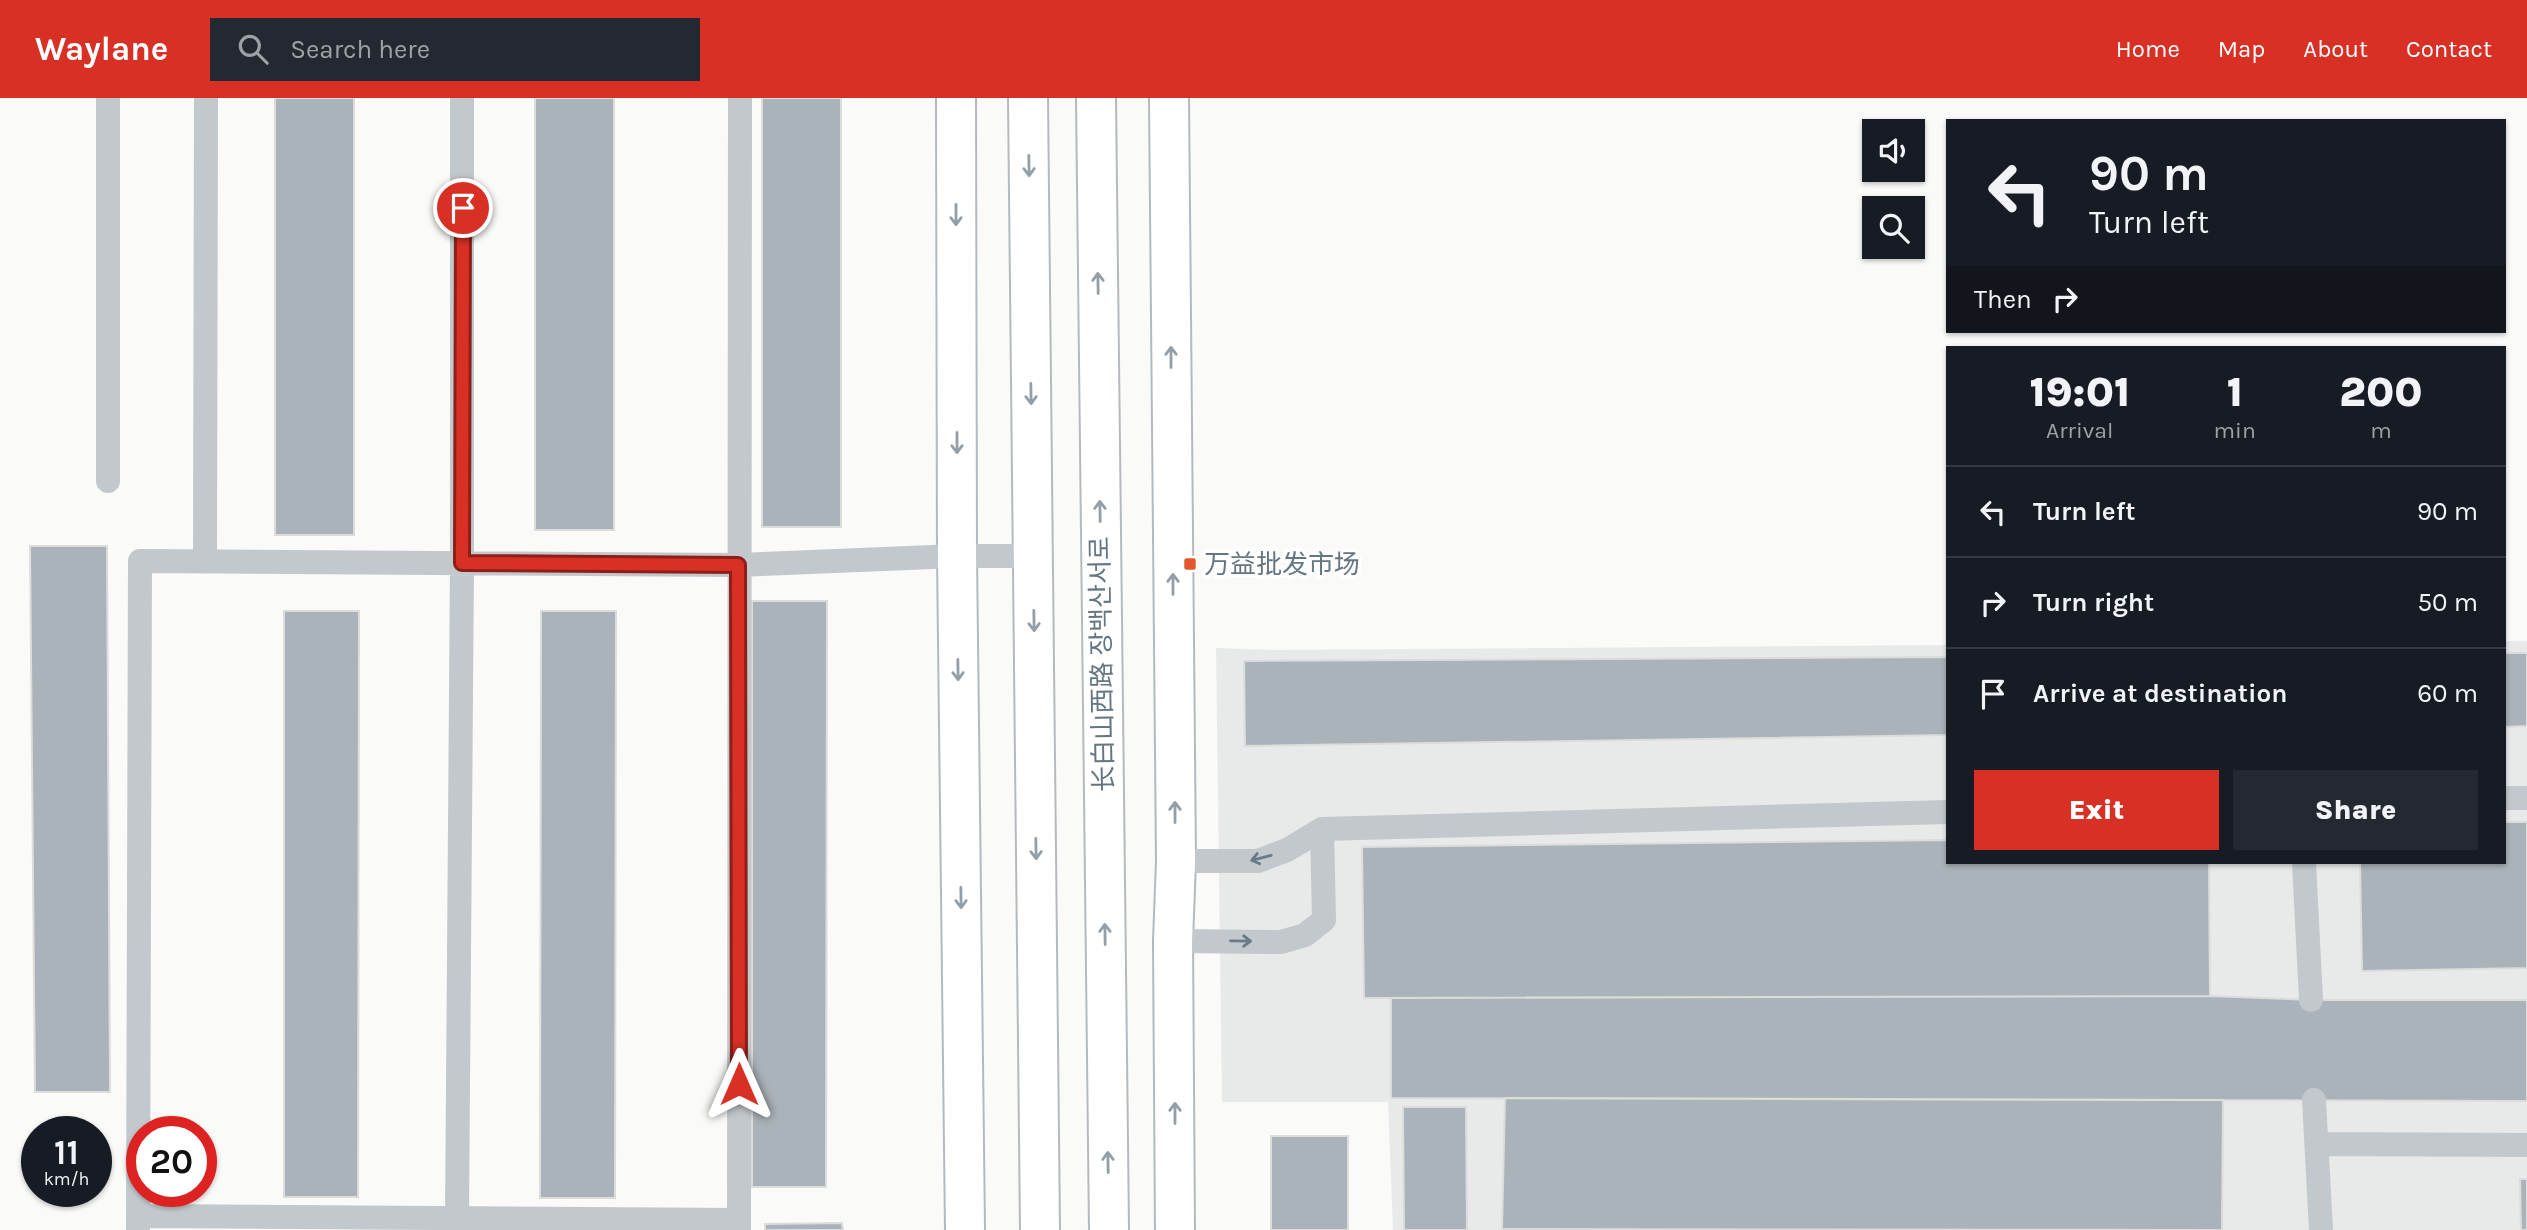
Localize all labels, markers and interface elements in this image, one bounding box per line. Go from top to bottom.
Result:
search box [210,18,700,81]
text: Waylane [35,30,168,68]
icon: search [234,30,272,68]
text: Search here [290,34,430,65]
text: Home [2116,35,2180,63]
text: Map [2218,35,2265,63]
text: About [2303,35,2368,63]
text: Contact [2406,35,2492,63]
map controls [1862,119,1925,259]
button: sound [1862,119,1925,182]
text: 90 m [2089,145,2209,202]
icon: left [1974,147,2065,238]
one-way arrow [1022,154,1036,177]
pin [433,178,493,238]
icon: arrive [444,189,482,227]
button: search [1862,196,1925,259]
one-way arrow [949,203,963,226]
text: Turn left [2089,204,2209,241]
one-way arrow [1091,272,1105,295]
icon: right [2046,280,2084,318]
text: Then [1974,284,2032,315]
one-way arrow [1164,346,1178,369]
text: 19:01 [2030,367,2130,417]
text: 1 [2227,367,2243,417]
text: 200 [2339,367,2422,417]
one-way arrow [1025,382,1038,405]
text: Arrival [2046,417,2113,444]
text: min [2214,417,2256,444]
text: m [2370,417,2392,444]
one-way arrow [950,431,964,454]
icon: left [1974,493,2012,531]
text: Turn left [2033,496,2135,527]
text: 90 m [2417,496,2478,527]
one-way arrow [1093,500,1107,523]
street label: 长白山西路 장백산서로 [1084,536,1120,792]
place label: 万益批发市场 [1204,549,1360,580]
marker: 万益批发市场 [1182,556,1198,572]
one-way arrow [1166,573,1180,596]
icon: right [1974,584,2012,622]
text: Turn right [2033,587,2154,618]
text: 50 m [2417,587,2478,618]
one-way arrow [1027,609,1041,632]
one-way arrow [951,658,965,681]
icon: arrive [1974,675,2012,713]
text: Arrive at destination [2033,678,2287,709]
text: 60 m [2417,678,2478,709]
button: Exit [1974,770,2219,850]
button: Share [2233,770,2478,850]
one-way arrow [1168,801,1182,824]
one-way arrow [1030,837,1043,860]
one-way arrow [1251,852,1273,865]
one-way arrow [954,886,968,909]
one-way arrow [1098,923,1112,946]
one-way arrow [1230,934,1253,948]
position arrow [702,1047,776,1121]
one-way arrow [1168,1102,1181,1125]
speed limit sign: 20 [126,1116,217,1207]
text: 11 [54,1132,79,1173]
one-way arrow [1101,1151,1115,1174]
text: km/h [44,1168,89,1190]

